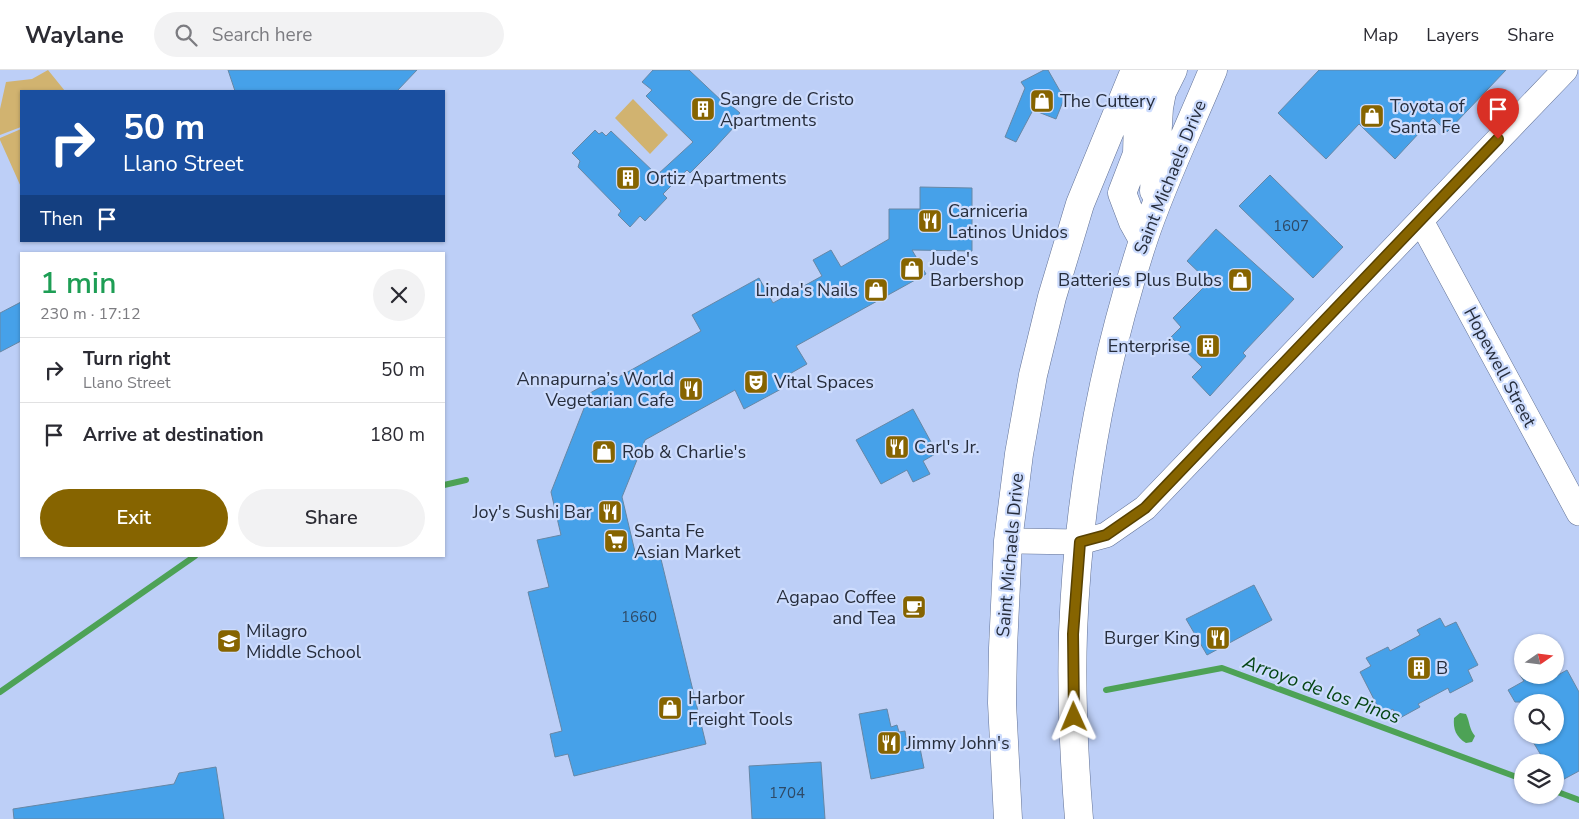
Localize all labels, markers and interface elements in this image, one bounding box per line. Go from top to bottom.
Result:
search box [154,12,504,57]
text: Waylane [25,19,124,51]
icon: search [172,21,200,49]
text: Search here [212,22,312,48]
text: Map [1363,23,1398,47]
text: Layers [1426,23,1479,47]
text: Share [1507,23,1554,47]
place label: Sangre de Cristo Apartments [720,87,854,132]
shop icon: The Cuttery [1029,88,1055,114]
pin [1477,88,1519,139]
place label: The Cuttery [1060,89,1156,113]
place label: Toyota of Santa Fe [1390,94,1466,139]
icon: arrive [1484,95,1512,123]
building icon: Sangre de Cristo Apartments [690,96,716,122]
street label: Saint Michaels Drive [1128,96,1212,258]
shop icon: Toyota of Santa Fe [1359,103,1385,129]
text: 50 m [123,104,205,151]
icon: right [40,110,105,175]
text: Llano Street [123,149,244,179]
building icon: Ortiz Apartments [615,165,641,191]
place label: Ortiz Apartments [646,166,787,190]
place label: Carniceria Latinos Unidos [948,199,1068,244]
icon: arrive [93,205,121,233]
text: Then [40,206,83,232]
restaurant icon: Carniceria Latinos Unidos [917,208,943,234]
house number: 1607 [1273,216,1309,236]
place label: Jude's Barbershop [929,247,1024,292]
shop icon: Jude's Barbershop [899,256,925,282]
text: 1 min [40,263,116,304]
shop icon: Batteries Plus Bulbs [1227,267,1253,293]
place label: Batteries Plus Bulbs [1058,268,1222,292]
button: close [373,269,425,321]
shop icon: Linda's Nails [863,277,889,303]
place label: Linda's Nails [756,278,858,302]
text: 230 m · 17:12 [40,303,141,325]
street label: Hopewell Street [1458,303,1542,432]
building icon: Enterprise [1195,333,1221,359]
place label: Enterprise [1108,334,1190,358]
text: Turn right [83,346,170,372]
icon: right [40,356,68,384]
text: 50 m [381,357,425,383]
place label: Annapurna’s World Vegetarian Cafe [517,367,674,412]
theatre icon: Vital Spaces [743,369,769,395]
place label: Vital Spaces [773,370,874,394]
text: Llano Street [83,372,171,394]
restaurant icon: Annapurna’s World Vegetarian Cafe [678,376,704,402]
icon: arrive [40,421,68,449]
text: Arrive at destination [83,422,264,448]
text: 180 m [370,422,425,448]
restaurant icon: Carl's Jr. [884,434,910,460]
place label: Carl's Jr. [914,435,980,459]
shop icon: Rob & Charlie's [591,439,617,465]
place label: Rob & Charlie's [622,440,746,464]
street label: Saint Michaels Drive [991,472,1029,638]
button: Exit [40,489,228,547]
button: Share [238,489,425,547]
restaurant icon: Joy's Sushi Bar [597,499,623,525]
place label: Joy's Sushi Bar [472,500,593,524]
place label: Santa Fe Asian Market [634,519,741,564]
supermarket icon: Santa Fe Asian Market [603,528,629,554]
place label: Agapao Coffee and Tea [776,585,896,630]
cafe icon: Agapao Coffee and Tea [901,594,927,620]
house number: 1660 [621,607,657,627]
place label: Milagro Middle School [246,619,362,664]
restaurant icon: Burger King [1205,625,1231,651]
place label: Burger King [1104,626,1200,650]
school or university icon: Milagro Middle School [216,628,242,654]
north arrow [1514,634,1564,684]
map controls [1514,634,1564,804]
water label: Arroyo de los Pinos [1238,649,1404,731]
building icon: B [1406,655,1432,681]
place label: B [1436,656,1448,680]
place label: Harbor Freight Tools [688,686,793,731]
position arrow [1047,690,1099,742]
button: search [1514,694,1564,744]
shop icon: Harbor Freight Tools [657,695,683,721]
restaurant icon: Jimmy John's [876,730,902,756]
place label: Jimmy John's [905,731,1010,755]
button: layers [1514,754,1564,804]
house number: 1704 [769,783,805,803]

